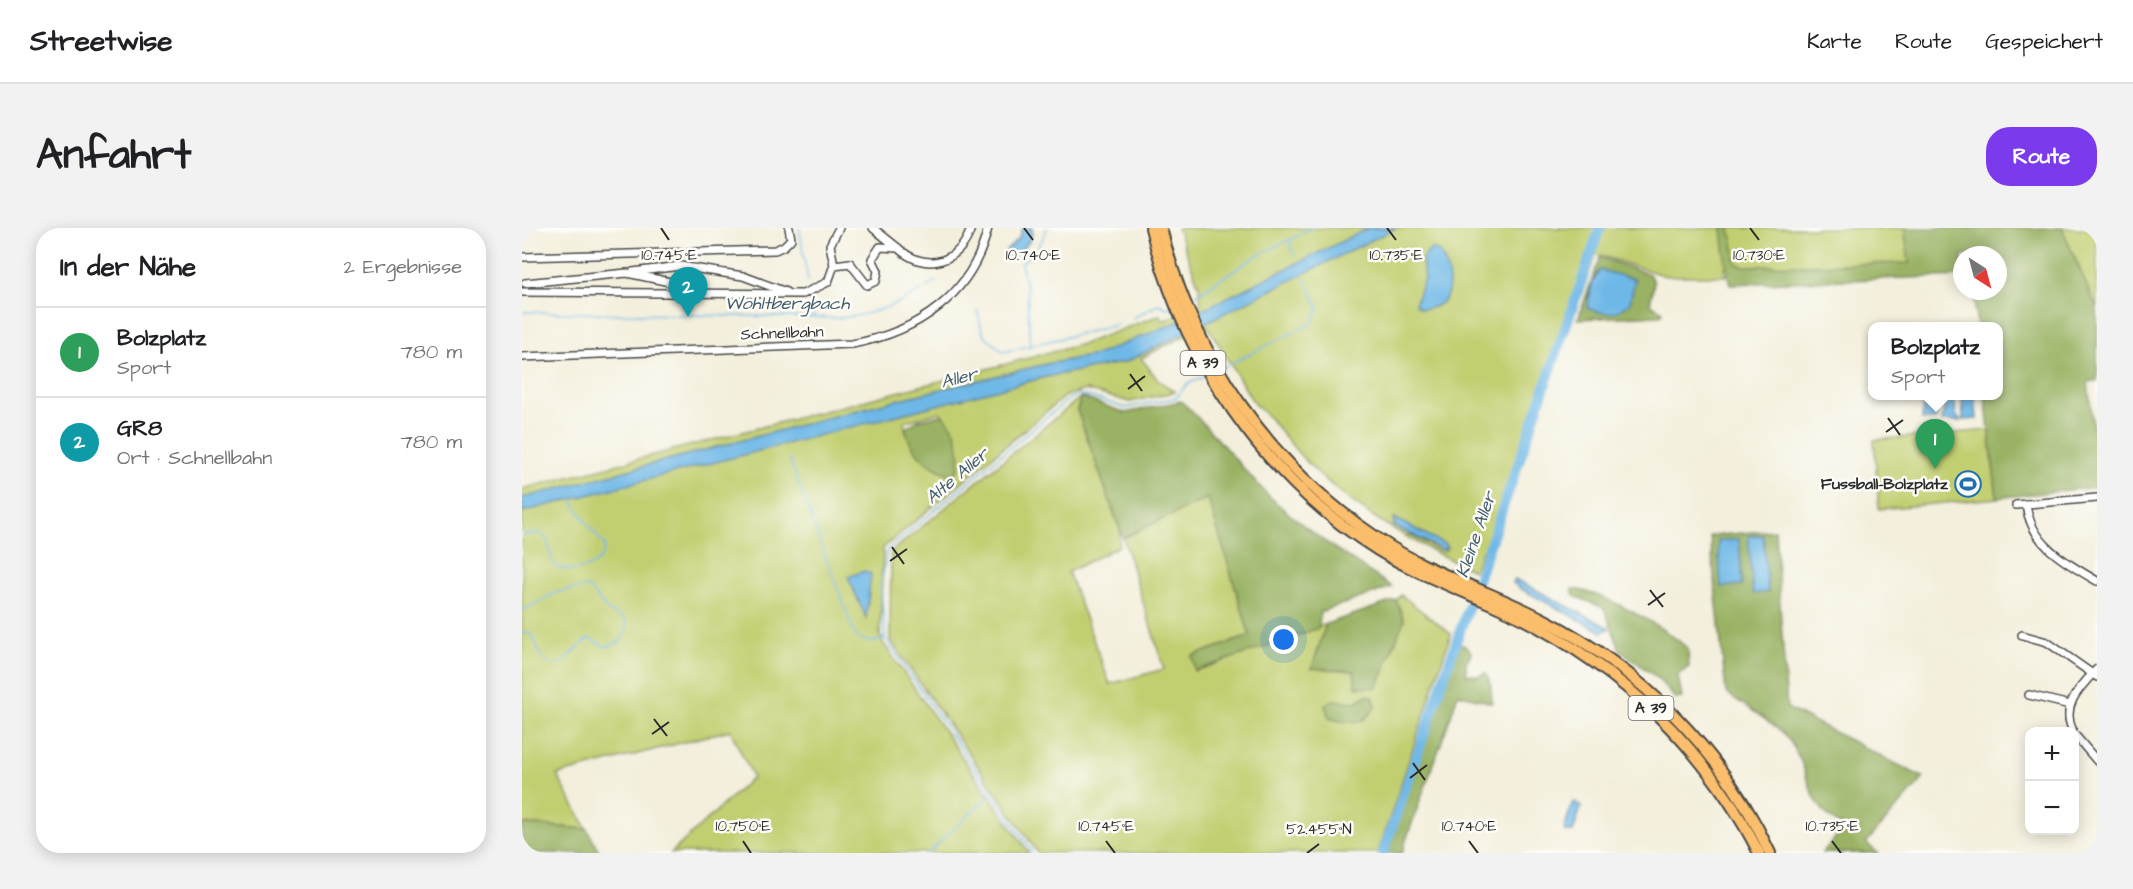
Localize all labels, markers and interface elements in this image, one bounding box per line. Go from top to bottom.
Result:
text: Streetwise [30,22,172,61]
text: Karte [1807,27,1862,56]
text: Route [1895,27,1952,56]
text: Gespeichert [1985,27,2103,56]
text: Anfahrt [36,127,191,185]
button: Route [1986,127,2097,186]
text: 10.745°E [641,245,697,266]
text: 10.740°E [1006,245,1060,266]
text: 10.735°E [1369,245,1423,266]
text: 10.730°E [1733,245,1785,266]
north arrow [1953,246,2007,300]
text: In der Nähe [60,249,196,285]
text: 2 Ergebnisse [343,253,462,281]
pin: 2 [668,268,708,317]
water label: Wohltbergbach [725,291,850,317]
street label: Schnellbahn [740,321,824,345]
popup [1868,322,2003,400]
text: Bolzplatz [117,323,206,354]
text: Bolzplatz [1891,332,1980,363]
text: 1 [78,338,81,366]
text: 780 m [401,338,462,366]
road number: A 39 [1180,351,1226,375]
text: Sport [117,354,171,382]
water label: Aller [938,361,982,395]
text: Sport [1891,363,1945,391]
text: GR8 [117,413,162,444]
pin: 1 [1916,420,1954,469]
text: 2 [74,428,85,456]
text: 780 m [401,428,462,456]
water label: Alte Aller [920,441,996,510]
text: Ort · Schnellbahn [117,444,272,472]
sports icon: Fussball-Bolzplatz [1953,469,1983,499]
place label: Fussball-Bolzplatz [1821,473,1949,495]
water label: Kleine Aller [1450,487,1503,581]
your location [1269,625,1298,654]
road number: A 39 [1628,696,1674,720]
map controls [2025,727,2079,835]
button: + [2025,727,2079,781]
button: − [2025,781,2079,835]
text: 10.750°E [716,816,771,837]
text: 10.745°E [1078,816,1134,837]
text: 10.740°E [1442,816,1496,837]
text: 10.735°E [1805,816,1859,837]
text: 52.455°N [1286,819,1352,840]

